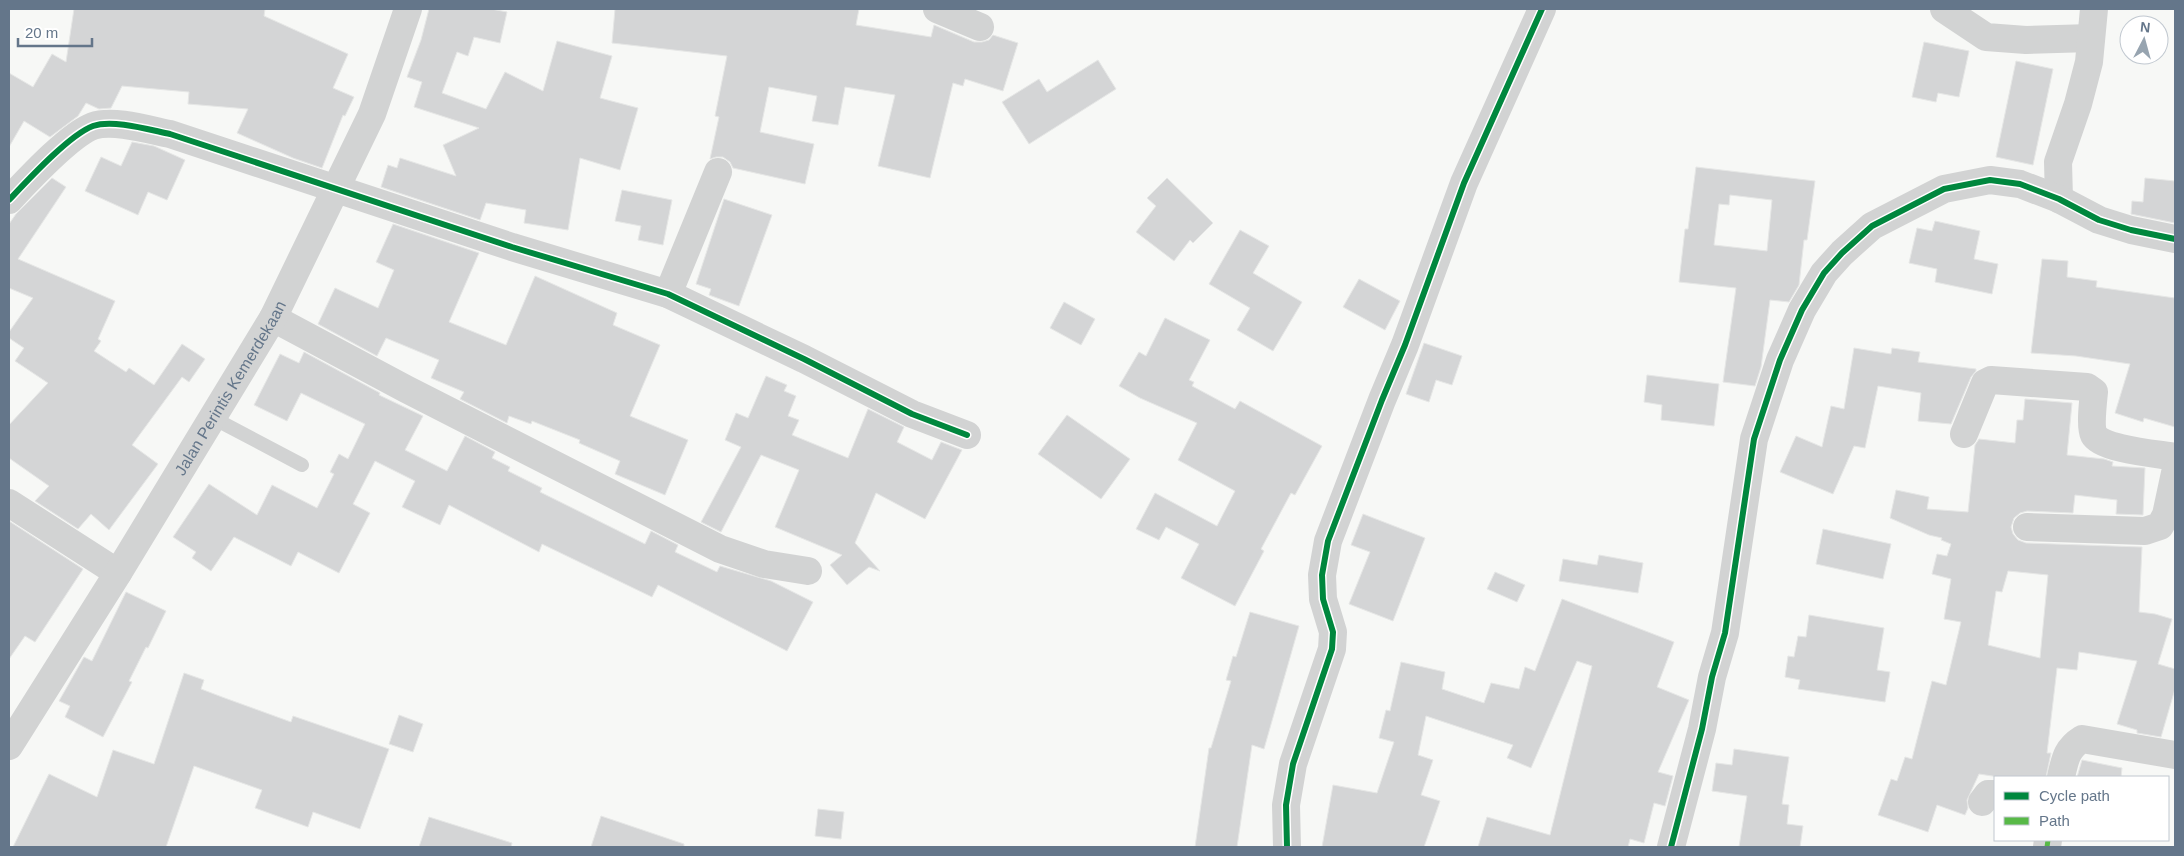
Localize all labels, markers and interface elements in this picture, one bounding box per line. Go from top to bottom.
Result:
scale bar [18,15,91,47]
north arrow [2119,15,2169,65]
text: N [2139,19,2151,36]
text: 20 m [25,24,58,41]
street label: Jalan Perintis Kemerdekaan [171,298,289,478]
legend [1994,776,2169,841]
text: Cycle path [2039,787,2110,804]
text: Path [2039,812,2070,829]

